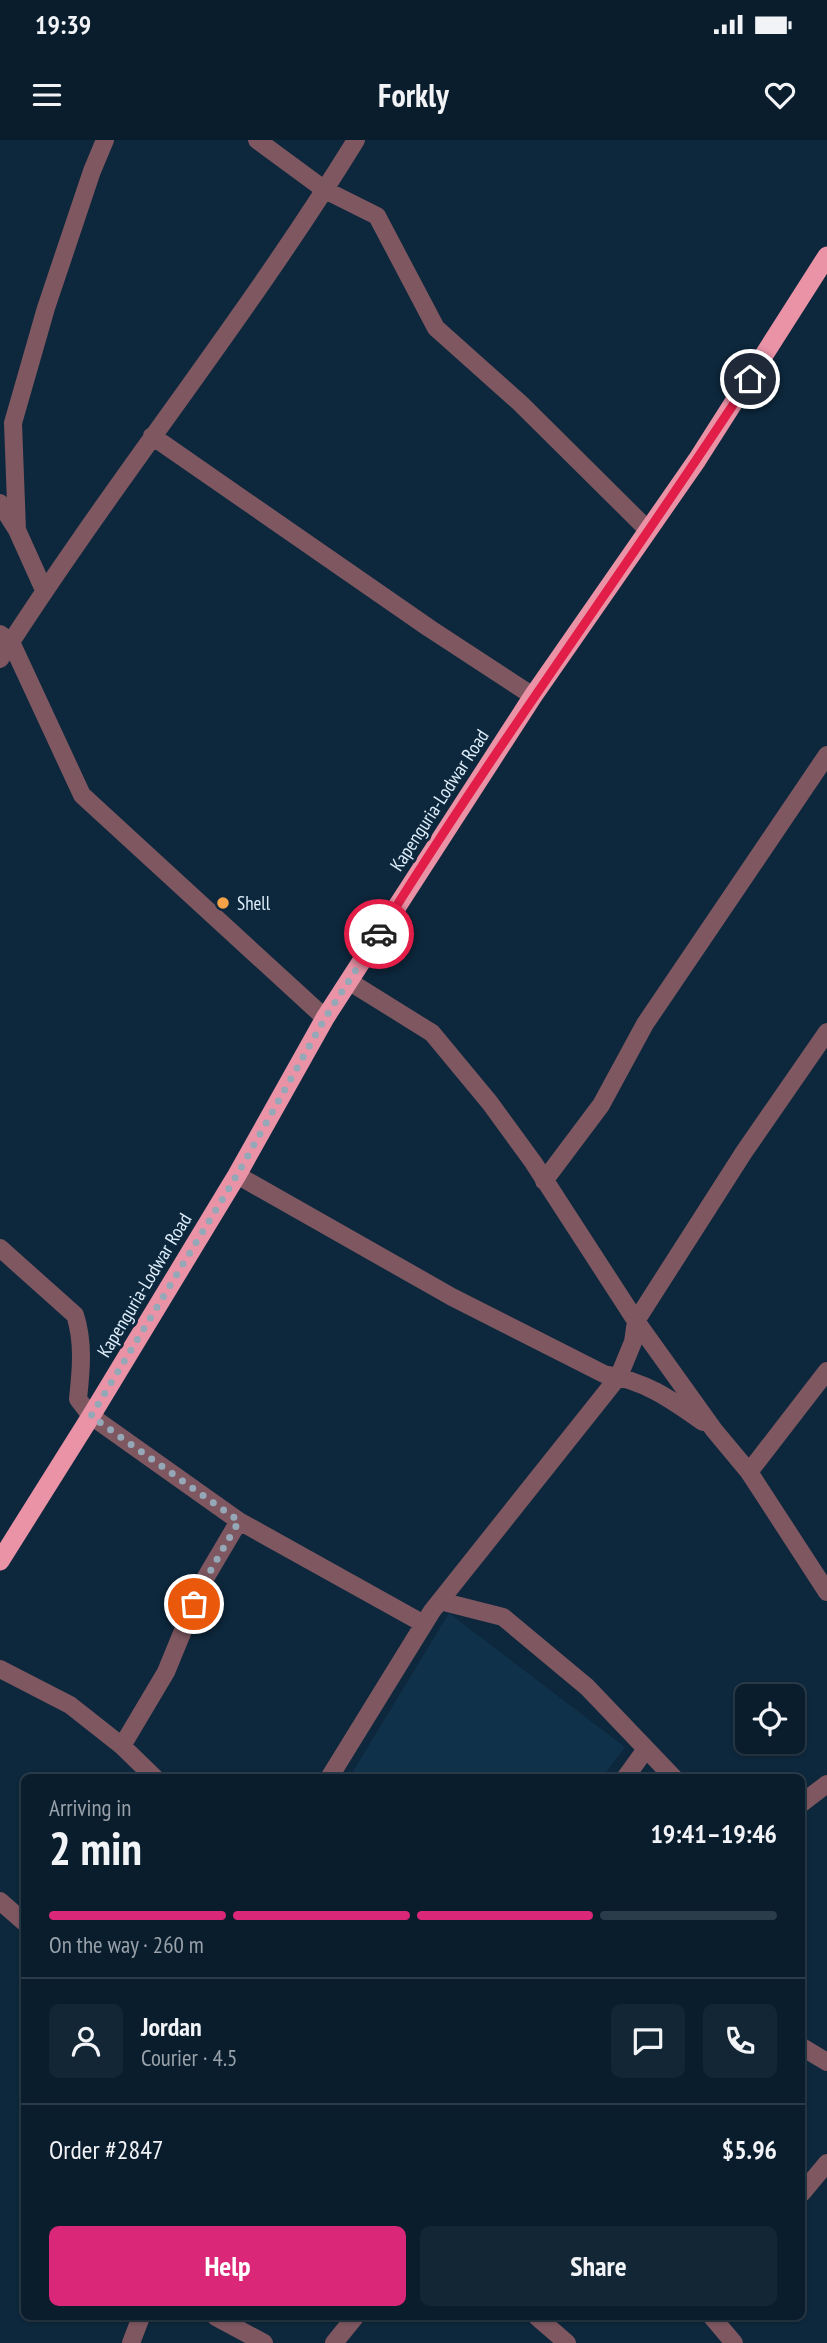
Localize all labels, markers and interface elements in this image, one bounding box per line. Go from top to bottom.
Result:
text: 19:39 [35,8,91,41]
text: Forkly [378,74,449,116]
icon: menu [28,76,66,114]
icon: heart [761,76,799,114]
pin [720,349,780,409]
icon: home [731,360,769,398]
street label: Kapenguria-Lodwar Road [384,725,494,875]
place label: Shell [237,891,271,915]
marker: Shell [215,895,231,911]
courier [344,899,414,969]
icon: car [360,915,398,953]
street label: Kapenguria-Lodwar Road [92,1209,196,1361]
pin [164,1574,224,1634]
icon: bag [175,1585,213,1623]
map controls [735,1684,805,1754]
button: locate [735,1684,805,1754]
text: Arriving in [49,1793,131,1822]
text: 19:41–19:46 [650,1817,777,1850]
text: 2 min [49,1818,142,1878]
text: On the way · 260 m [49,1930,204,1959]
button: person [49,2004,123,2078]
button: chat [611,2004,685,2078]
button: phone [703,2004,777,2078]
text: Jordan [141,2010,202,2043]
text: Courier · 4.5 [141,2043,237,2072]
text: Order #2847 [49,2133,164,2166]
text: $5.96 [722,2133,777,2166]
button: Help [49,2226,406,2306]
button: Share [420,2226,777,2306]

